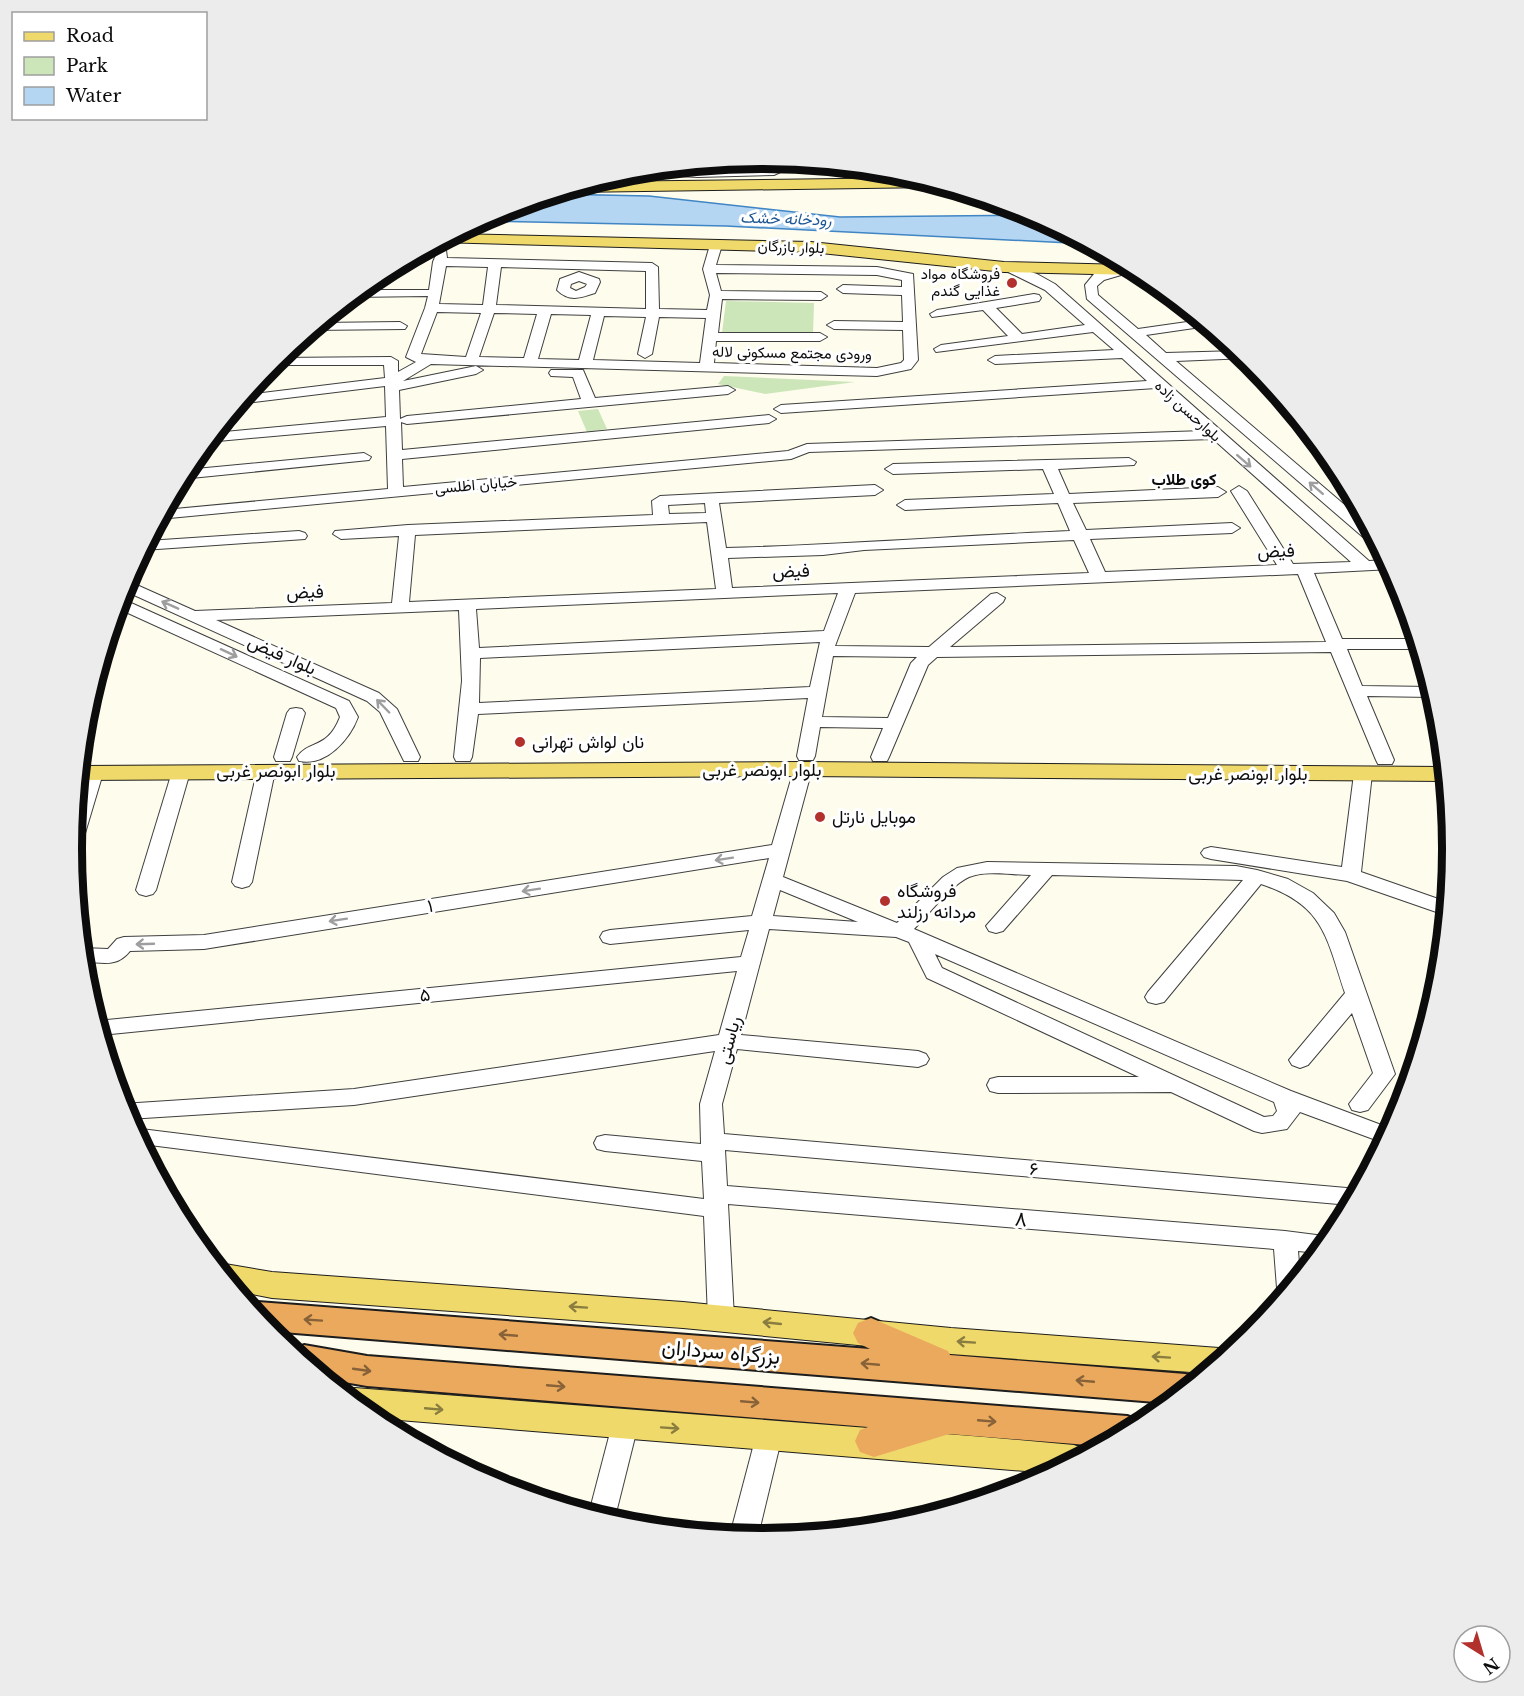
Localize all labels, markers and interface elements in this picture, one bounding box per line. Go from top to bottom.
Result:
legend [12,12,207,120]
text: Road [66,25,114,47]
text: Park [66,55,108,77]
text: Water [65,85,122,107]
water label: رودخانه خشک [740,206,833,231]
street label: بلوار بازرگان [757,236,825,257]
place label: فروشگاه مواد غذایی گندم [921,264,1000,301]
marker: فروشگاه مواد غذایی گندم [1005,276,1019,290]
street label: ورودی مجتمع مسکونی لاله [712,342,872,365]
street label: بلوارحسن زاده [1151,376,1225,446]
one-way arrow [1236,454,1251,468]
district label: کوی طلاب [1152,469,1217,490]
street label: خيابان اطلسى [434,471,518,499]
one-way arrow [1309,481,1324,495]
street label: فیض [1257,539,1295,563]
street label: فیض [772,559,810,583]
street label: فیض [286,580,324,604]
one-way arrow [161,599,180,610]
street label: بلوار فیض [245,630,319,680]
one-way arrow [220,648,238,660]
one-way arrow [376,699,390,714]
place label: نان لواش تهرانی [532,731,644,753]
marker: نان لواش تهرانی [513,735,527,749]
street label: بلوار ابونصر غربی [702,759,822,781]
street label: بلوار ابونصر غربی [216,760,336,782]
street label: بلوار ابونصر غربی [1188,763,1308,785]
place label: موبایل نارتل [832,806,916,828]
marker: موبایل نارتل [813,810,827,824]
one-way arrow [714,854,734,865]
place label: فروشگاه مردانه رزلند [897,880,976,923]
one-way arrow [522,885,541,896]
marker: فروشگاه مردانه رزلند [878,894,892,908]
street label: ۱ [426,895,434,917]
one-way arrow [329,915,349,926]
one-way arrow [136,938,156,949]
street label: ۵ [419,984,431,1006]
street label: ریاستی [712,1014,746,1066]
street label: ۶ [1029,1158,1040,1180]
street label: ۸ [1014,1206,1028,1232]
one-way arrow [568,1301,588,1312]
one-way arrow [304,1314,324,1325]
one-way arrow [763,1317,782,1328]
one-way arrow [498,1329,518,1340]
street label: بزرگراه سرداران [661,1334,781,1370]
one-way arrow [957,1336,977,1347]
one-way arrow [1151,1351,1171,1362]
one-way arrow [860,1358,880,1369]
one-way arrow [351,1364,371,1375]
one-way arrow [1075,1375,1095,1386]
one-way arrow [545,1381,565,1392]
one-way arrow [740,1397,760,1408]
one-way arrow [424,1404,444,1415]
one-way arrow [976,1416,996,1427]
one-way arrow [660,1423,680,1434]
north arrow [1452,1624,1512,1684]
text: N [1479,1653,1503,1678]

